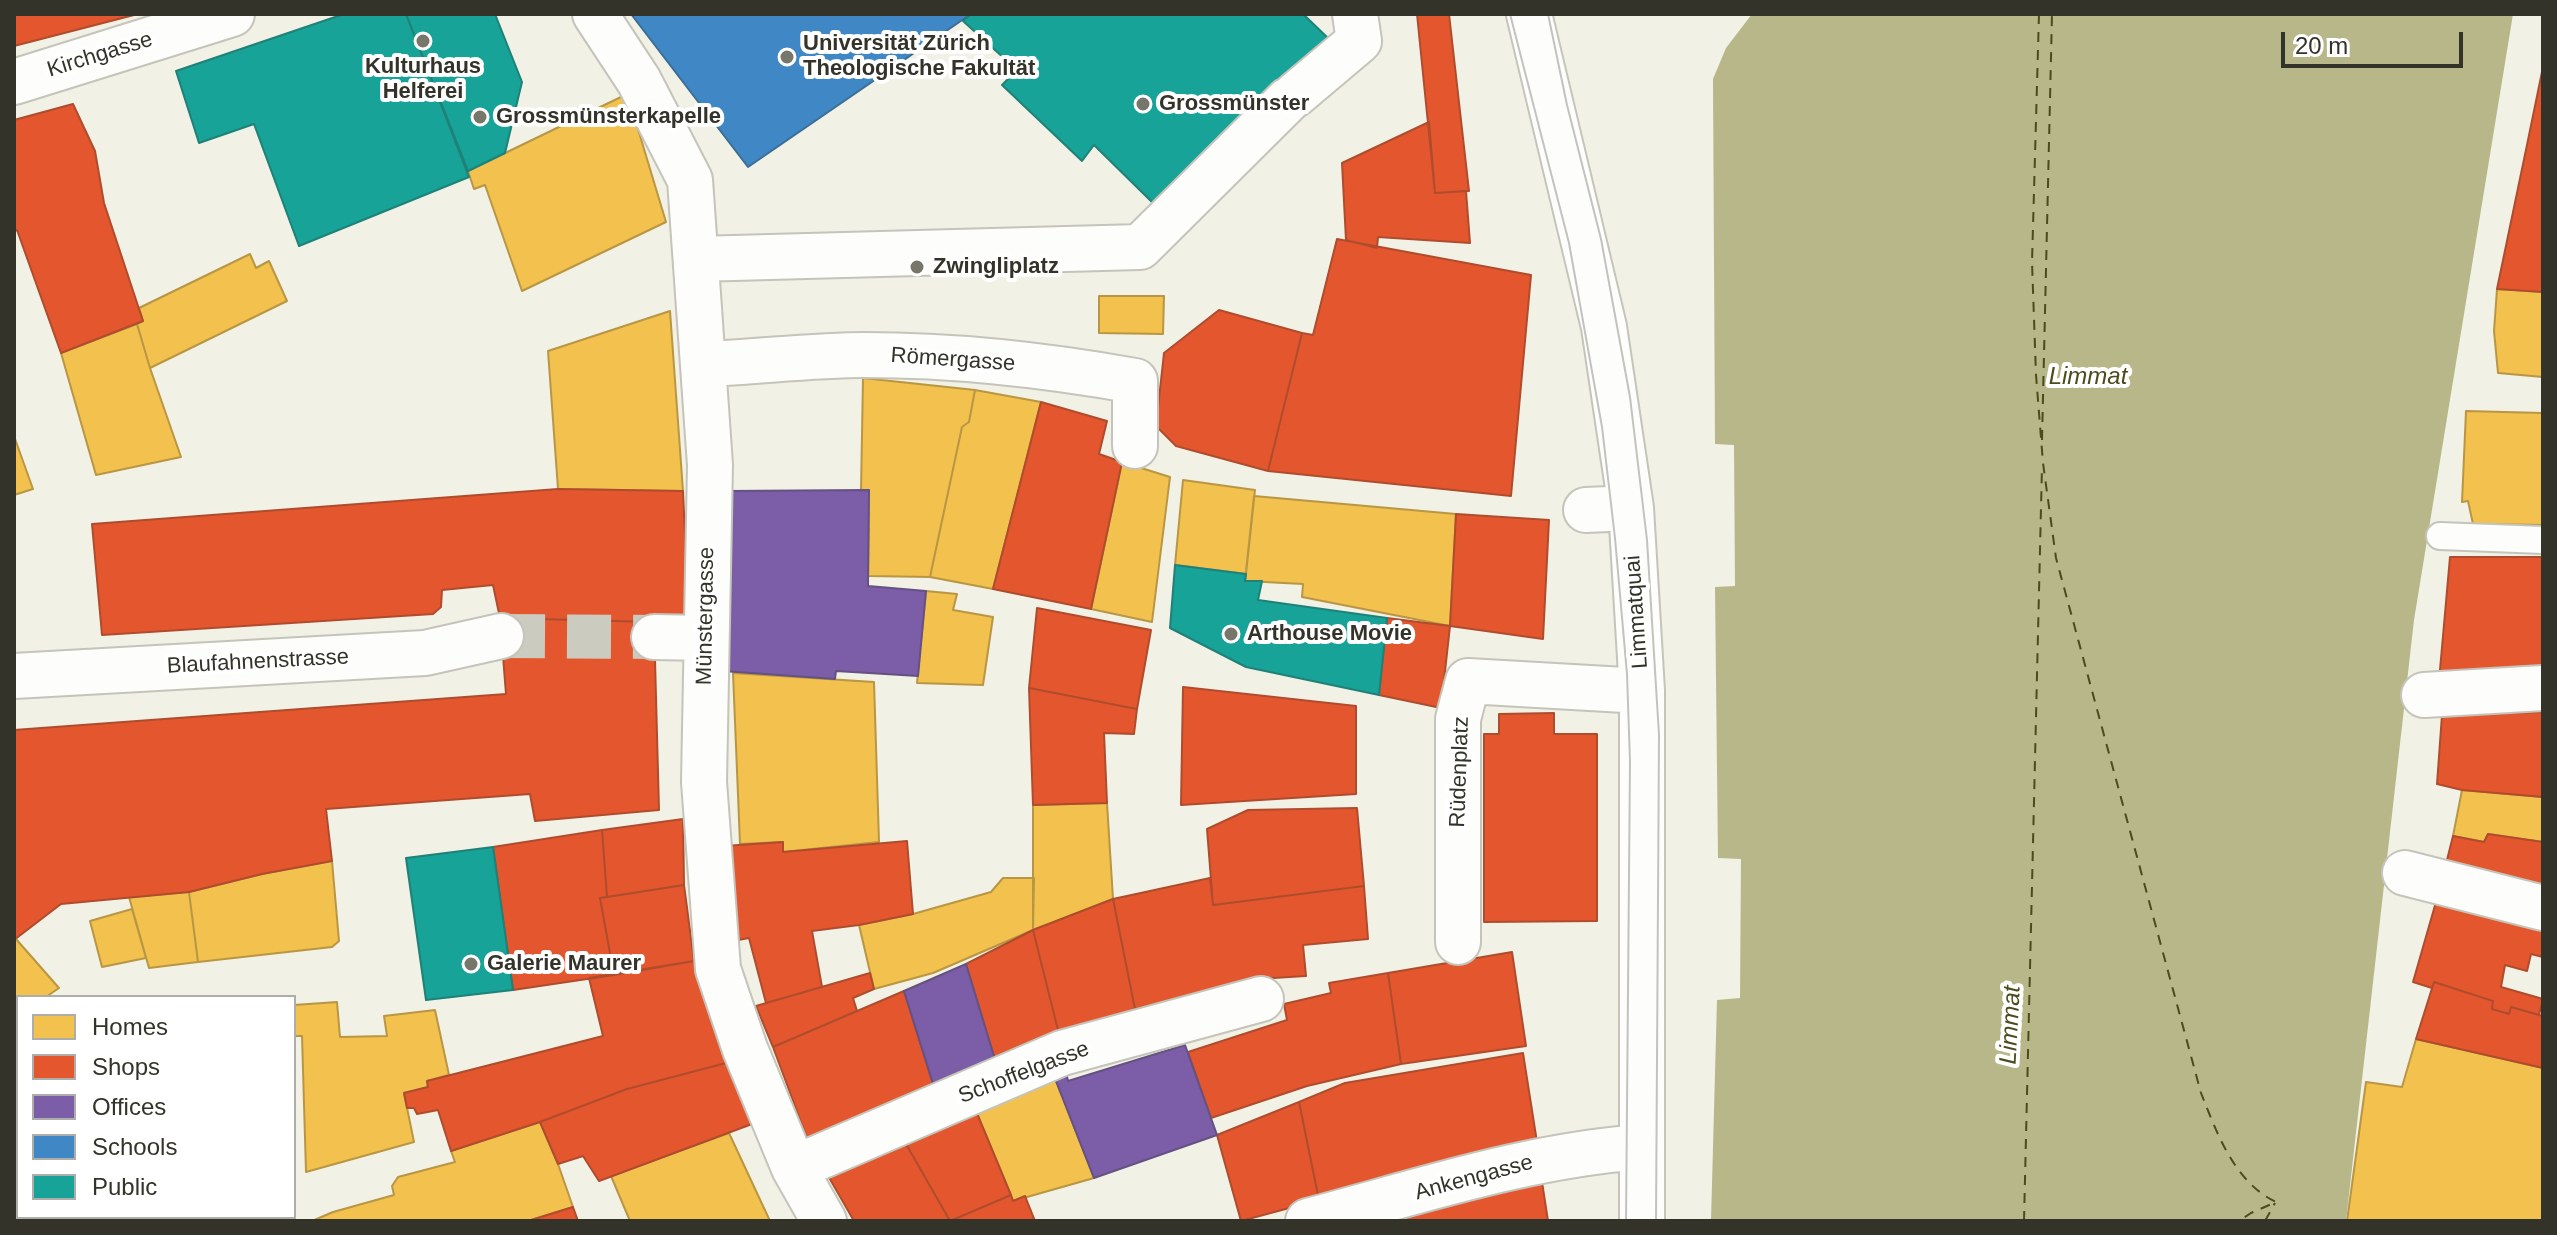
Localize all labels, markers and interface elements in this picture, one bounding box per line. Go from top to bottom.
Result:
scale bar [2285,16,2467,66]
street label: Kirchgasse [44,26,156,84]
place label: Universität Zürich Theologische Fakultät [803,31,1035,82]
marker: Kulturhaus Helferei [414,32,432,50]
text: 20 m [2295,32,2348,59]
marker: Universität Zürich Theologische Fakultät [778,48,796,66]
place label: Kulturhaus Helferei [365,54,481,106]
place label: Grossmünster [1159,91,1309,117]
marker: Grossmünster [1134,95,1152,113]
place label: Grossmünsterkapelle [496,104,721,130]
marker: Grossmünsterkapelle [471,108,489,126]
place label: Zwingliplatz [933,254,1059,280]
marker: Zwingliplatz [908,258,926,276]
street label: Römergasse [890,342,1016,378]
water label: Limmat [2049,363,2127,391]
street label: Münstergasse [692,547,720,685]
street label: Limmatquai [1620,554,1654,670]
place label: Arthouse Movie [1247,621,1412,647]
marker: Arthouse Movie [1222,625,1240,643]
street label: Blaufahnenstrasse [166,644,350,680]
street label: Rüdenplatz [1445,716,1475,828]
place label: Galerie Maurer [487,951,641,977]
marker: Galerie Maurer [462,955,480,973]
water label: Limmat [1995,985,2027,1065]
legend [16,995,296,1219]
text: Homes [92,1013,168,1040]
street label: Schoffelgasse [955,1036,1093,1110]
text: Shops [92,1053,160,1080]
text: Offices [92,1093,166,1120]
text: Schools [92,1133,177,1160]
street label: Ankengasse [1412,1150,1536,1206]
text: Public [92,1173,157,1200]

